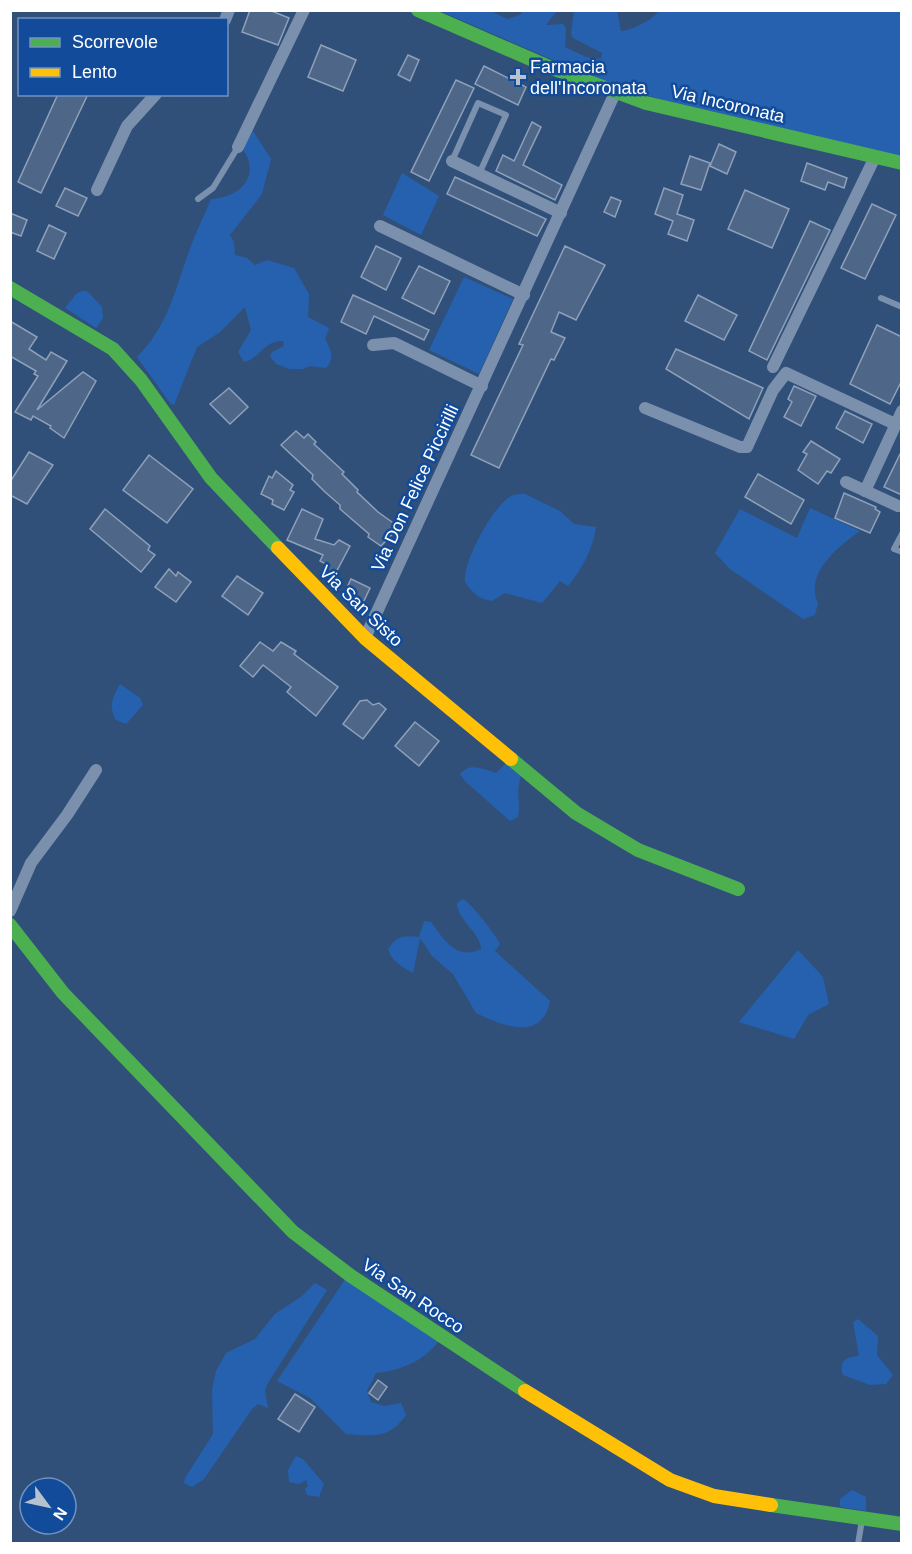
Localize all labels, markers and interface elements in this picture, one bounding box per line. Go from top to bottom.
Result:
legend [18,18,228,96]
text: Scorrevole [72,32,158,52]
place label: Farmacia dell'Incoronata [530,57,648,98]
text: Lento [72,62,117,82]
marker: Farmacia dell'Incoronata [511,70,525,84]
street label: Via Incoronata [669,81,788,127]
street label: Via Don Felice Piccirilli [368,401,462,575]
street label: Via San Sisto [315,561,407,651]
street label: Via San Rocco [358,1255,468,1337]
north arrow [18,1476,78,1536]
text: N [50,1504,70,1523]

